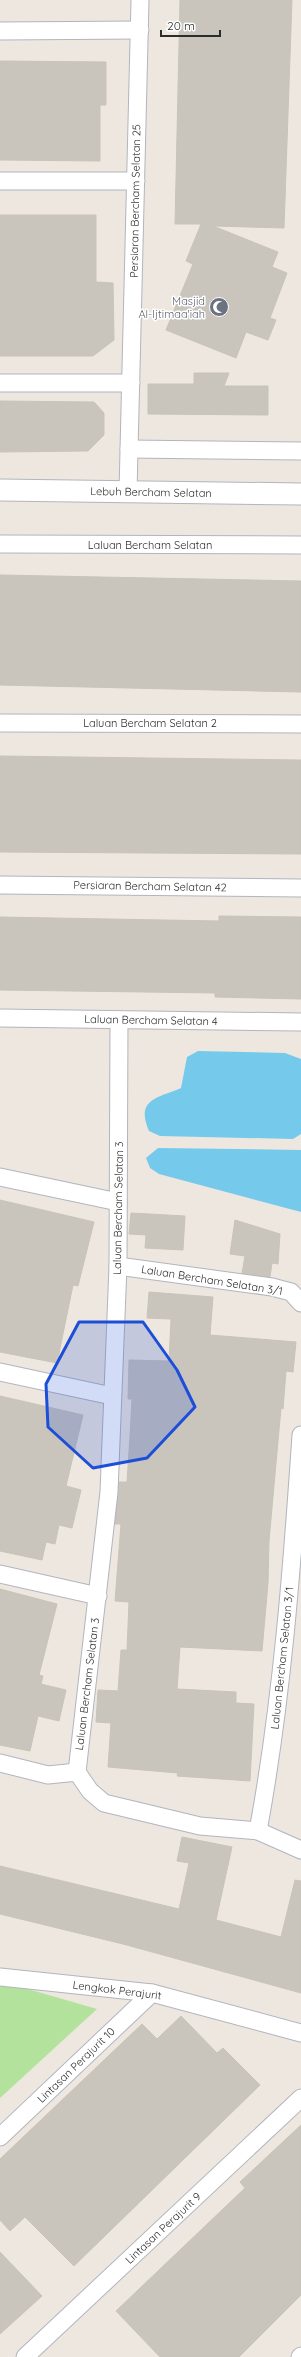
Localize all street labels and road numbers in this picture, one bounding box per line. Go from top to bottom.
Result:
street label: Persiaran Bercham Selatan 25 [127,124,143,278]
street label: Lebuh Bercham Selatan [90,484,212,500]
street label: Laluan Bercham Selatan [88,538,212,552]
street label: Laluan Bercham Selatan 2 [83,716,217,730]
street label: Persiaran Bercham Selatan 42 [73,878,227,894]
street label: Laluan Bercham Selatan 4 [84,1012,218,1028]
street label: Laluan Bercham Selatan 3 [110,1141,126,1275]
street label: Laluan Bercham Selatan 3/1 [140,1262,284,1298]
street label: Laluan Bercham Selatan 3/1 [268,1586,296,1730]
street label: Laluan Bercham Selatan 3 [72,1617,102,1751]
street label: Lengkok Perajurit [72,1978,163,2002]
street label: Lintasan Perajurit 10 [34,2024,118,2106]
street label: Lintasan Perajurit 9 [122,2189,204,2267]

